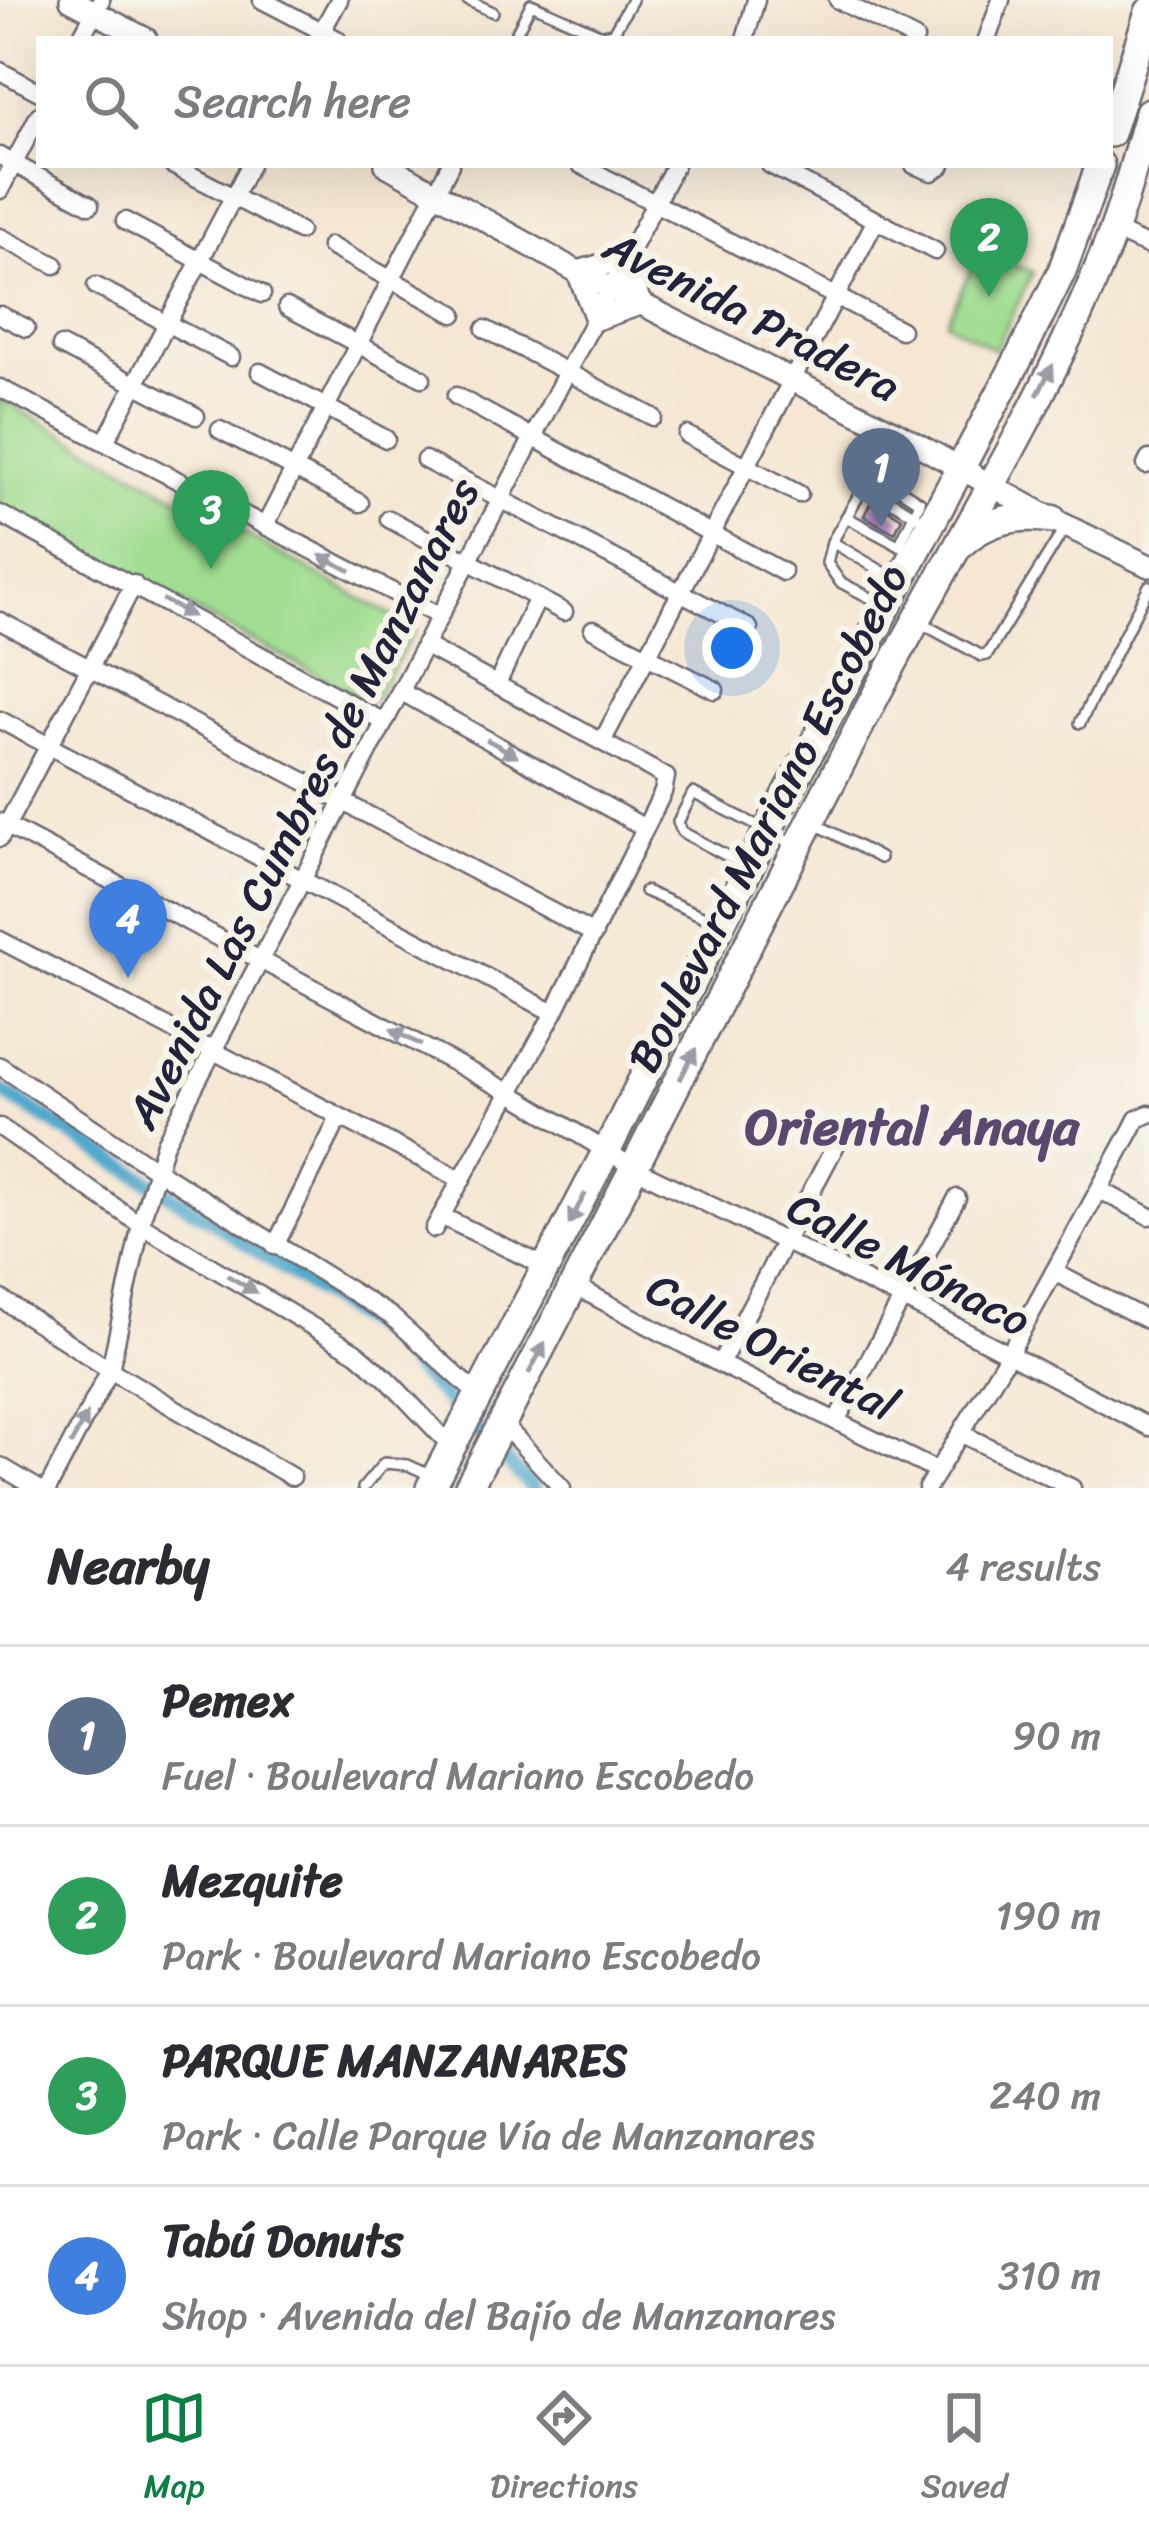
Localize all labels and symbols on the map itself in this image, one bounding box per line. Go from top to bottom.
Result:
pin: 2 [950,198,1028,297]
street label: Avenida Pradera [588,206,915,425]
one-way arrow [1034,363,1054,397]
pin: 1 [842,428,920,527]
street label: Avenida Las Cumbres de Manzanares [103,463,503,1144]
pin: 3 [172,470,250,569]
street label: Boulevard Mariano Escobedo [605,549,931,1087]
one-way arrow [318,553,353,573]
one-way arrow [160,597,195,618]
your location [702,618,762,678]
one-way arrow [485,737,519,758]
pin: 4 [89,879,167,978]
one-way arrow [388,1027,423,1048]
one-way arrow [678,1047,698,1081]
district label: Oriental Anaya [745,1082,1080,1172]
street label: Calle Mónaco [773,1168,1045,1360]
one-way arrow [567,1191,587,1226]
street label: Calle Oriental [632,1249,913,1445]
one-way arrow [225,1272,259,1293]
one-way arrow [526,1341,547,1376]
one-way arrow [68,1412,89,1446]

